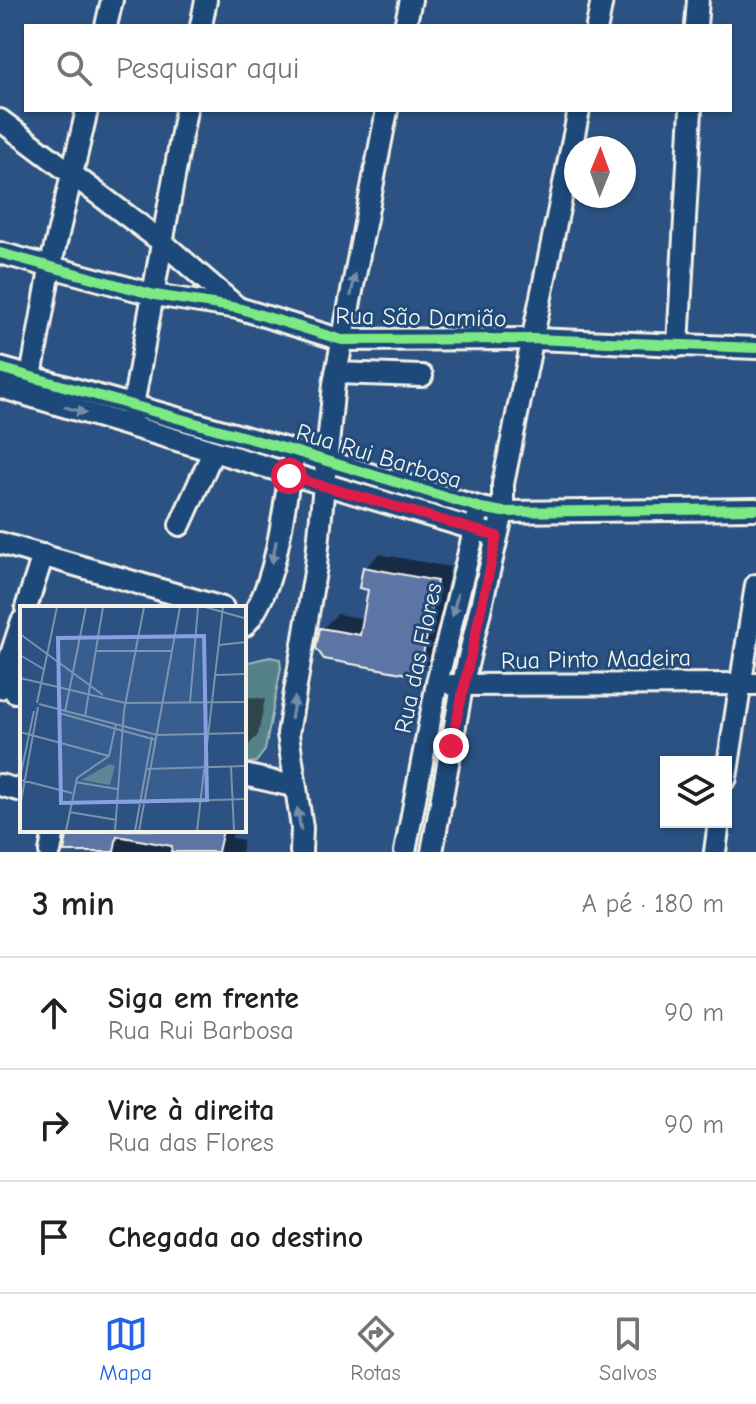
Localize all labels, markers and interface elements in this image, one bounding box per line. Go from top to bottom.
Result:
search box [24,24,732,112]
icon: search [52,46,96,90]
text: Pesquisar aqui [116,51,299,86]
north arrow [564,136,636,208]
one-way arrow [347,272,359,297]
street label: Rua São Damião [335,302,507,332]
one-way arrow [63,404,87,417]
street label: Rua Rui Barbosa [293,418,465,494]
route start [271,458,307,494]
one-way arrow [268,540,280,565]
street label: Rua das Flores [388,580,448,736]
one-way arrow [448,593,461,618]
inset map [20,606,246,832]
street label: Rua Pinto Madeira [501,643,691,675]
one-way arrow [287,696,299,721]
route end [433,728,469,764]
map controls [660,756,732,828]
button: layers [660,756,732,828]
one-way arrow [292,806,305,831]
text: 3 min [32,884,115,924]
text: A pé · 180 m [582,889,724,919]
text: Siga em frente [108,981,299,1016]
icon: ahead [32,991,76,1035]
text: 90 m [664,998,724,1028]
text: Rua Rui Barbosa [108,1016,294,1046]
text: Vire à direita [108,1093,274,1128]
icon: right [32,1103,76,1147]
text: 90 m [664,1110,724,1140]
text: Rua das Flores [108,1128,274,1158]
icon: arrive [32,1215,76,1259]
text: Chegada ao destino [108,1220,363,1255]
tab: Mapa [99,1312,152,1386]
tab: Rotas [350,1312,401,1386]
tab: Salvos [599,1312,657,1386]

